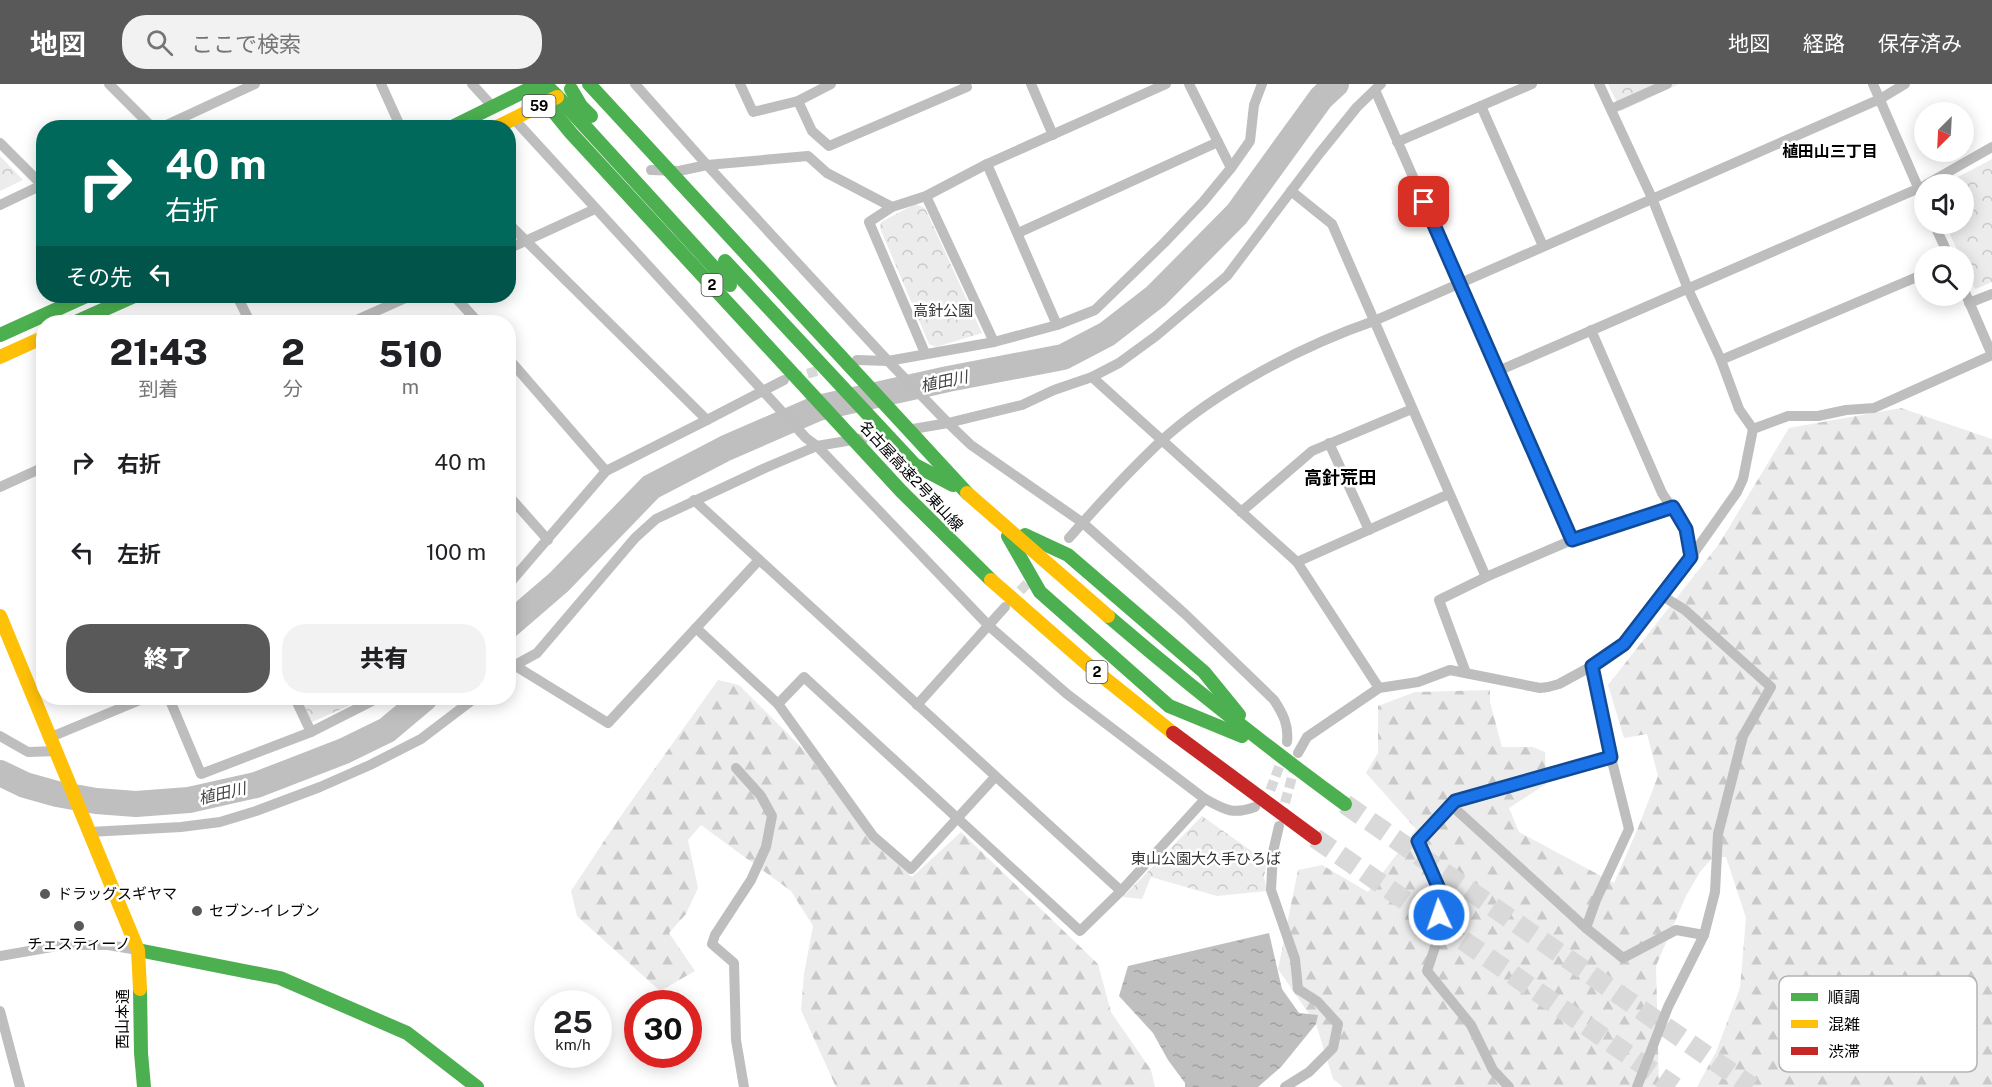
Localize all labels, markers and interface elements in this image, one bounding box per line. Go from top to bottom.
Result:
search box [122,15,542,69]
icon: search [143,26,176,59]
text: 地図 [30,27,86,60]
text: ここで検索 [191,31,301,57]
text: 地図 [1728,31,1770,56]
text: 経路 [1803,31,1845,56]
text: 保存済み [1878,31,1962,56]
road number: 59 [522,95,556,117]
north arrow [1914,102,1974,162]
map controls [1914,102,1974,306]
text: 40 m [165,139,267,188]
district label: 植田山三丁目 [1782,142,1878,161]
icon: right [66,144,144,222]
button: sound [1914,174,1974,234]
pin [1398,176,1449,227]
icon: arrive [1407,185,1440,218]
text: 右折 [165,194,219,226]
button: search [1914,246,1974,306]
icon: left [144,258,177,291]
text: その先 [66,264,132,290]
road number: 2 [702,274,722,296]
park label: 高針公園 [913,302,973,319]
text: 21:43 [109,331,208,373]
text: 2 [281,331,305,373]
text: 510 [378,333,443,375]
water label: 植田川 [919,367,972,396]
text: m [402,375,419,399]
text: 到着 [139,377,179,401]
text: 分 [283,377,303,401]
street label: 名古屋高速2号東山線 [856,417,967,534]
icon: right [66,446,99,479]
text: 40 m [434,449,486,475]
text: 右折 [117,451,161,477]
district label: 高針荒田 [1304,467,1376,488]
icon: left [66,536,99,569]
text: 100 m [426,539,486,565]
text: 左折 [117,541,161,567]
button: 終了 [66,624,270,693]
button: 共有 [282,624,486,693]
road number: 2 [1086,661,1108,683]
water label: 植田川 [197,778,250,808]
park label: 東山公園大久手ひろば [1131,850,1281,867]
position arrow [1407,883,1471,947]
place label: ドラッグスギヤマ [57,885,177,902]
marker: ドラッグスギヤマ [38,887,52,901]
place label: セブン-イレブン [209,902,320,919]
marker: セブン-イレブン [190,904,204,918]
marker: チェスティーノ [72,919,86,933]
place label: チェスティーノ [27,935,131,952]
legend [1779,976,1977,1072]
text: 順調 [1828,988,1860,1007]
street label: 西山本通 [114,989,131,1049]
speed limit sign: 30 [624,990,702,1068]
text: 25 [553,1004,593,1040]
text: 混雑 [1828,1015,1860,1034]
text: km/h [555,1036,591,1053]
text: 渋滞 [1828,1042,1860,1061]

